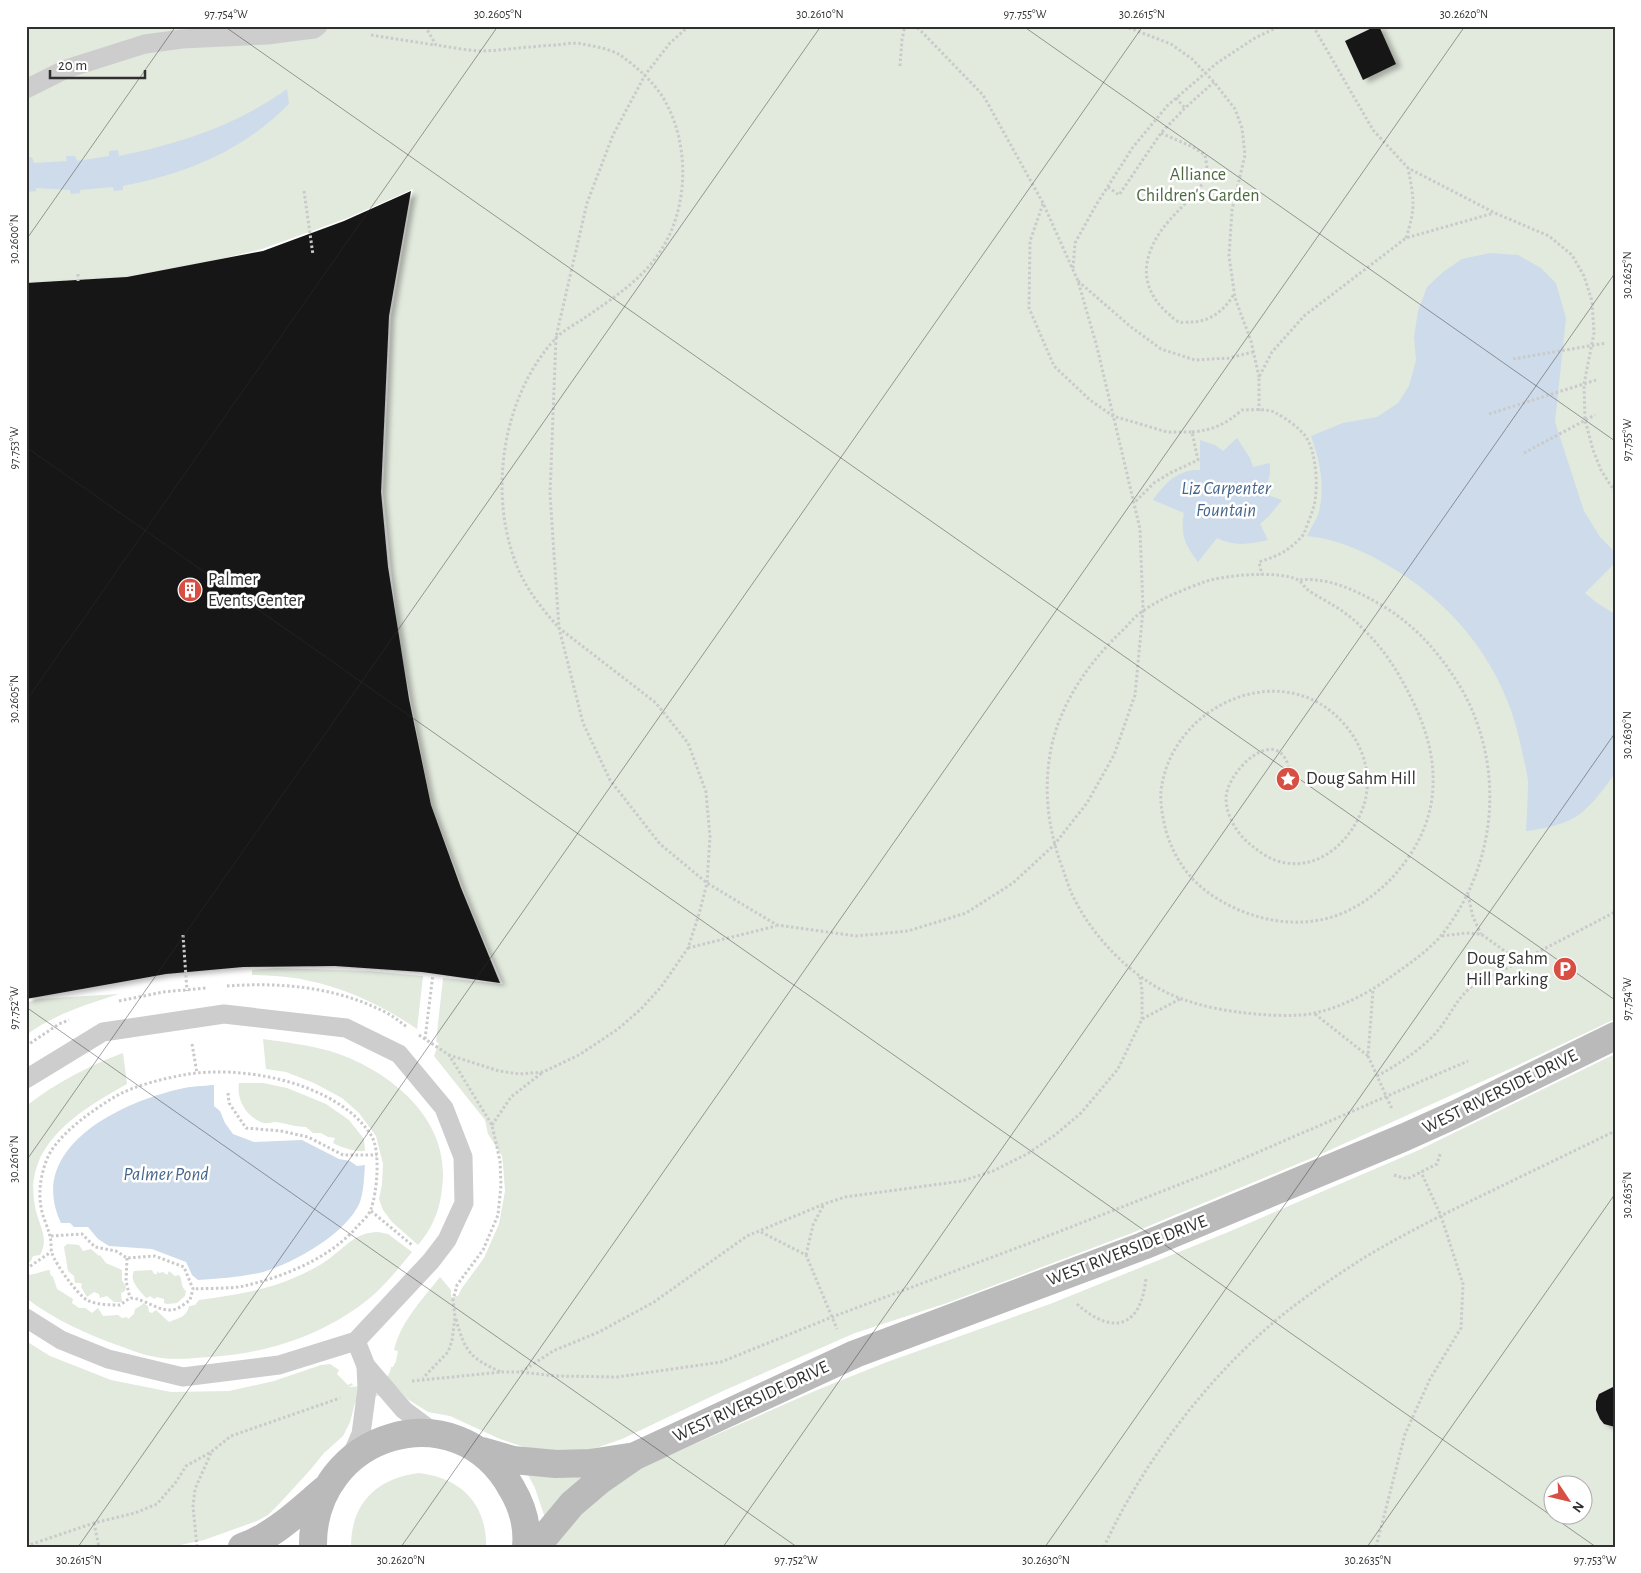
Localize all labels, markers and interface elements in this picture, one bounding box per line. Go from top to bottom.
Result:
text: 97.754°W [204,8,248,20]
text: 30.2605°N [474,8,522,20]
text: 30.2610°N [796,8,844,20]
text: 97.755°W [1004,8,1047,20]
text: 30.2615°N [1119,8,1165,20]
text: 30.2620°N [1440,8,1488,20]
scale bar [50,48,145,80]
text: 20 m [58,58,87,73]
park label: Alliance Children's Garden [1136,166,1260,205]
text: 30.2600°N [8,214,20,264]
text: 30.2625°N [1621,251,1633,299]
text: 97.755°W [1621,418,1633,461]
text: 97.753°W [8,426,20,469]
water label: Liz Carpenter Fountain [1181,479,1272,520]
place label: Palmer Events Center [208,571,303,610]
building icon: Palmer Events Center [177,577,203,603]
text: 30.2605°N [8,675,20,723]
text: 30.2630°N [1621,711,1633,759]
place icon: Doug Sahm Hill [1275,766,1301,792]
place label: Doug Sahm Hill [1306,770,1416,788]
place label: Doug Sahm Hill Parking [1466,950,1548,989]
parking icon: Doug Sahm Hill Parking [1552,956,1578,982]
text: 97.754°W [1621,977,1633,1021]
text: 97.752°W [8,986,20,1030]
street label: WEST RIVERSIDE DRIVE [1420,1047,1580,1137]
text: 30.2610°N [8,1135,20,1183]
water label: Palmer Pond [123,1165,209,1184]
text: 30.2635°N [1621,1172,1633,1218]
street label: WEST RIVERSIDE DRIVE [1045,1212,1210,1290]
street label: WEST RIVERSIDE DRIVE [670,1358,832,1446]
north arrow [1544,1476,1594,1526]
text: N [1569,1499,1586,1515]
text: 30.2615°N [56,1554,102,1566]
text: 30.2620°N [377,1554,425,1566]
text: 97.752°W [774,1554,818,1566]
text: 30.2630°N [1022,1554,1070,1566]
text: 30.2635°N [1345,1554,1391,1566]
text: 97.753°W [1574,1554,1617,1566]

